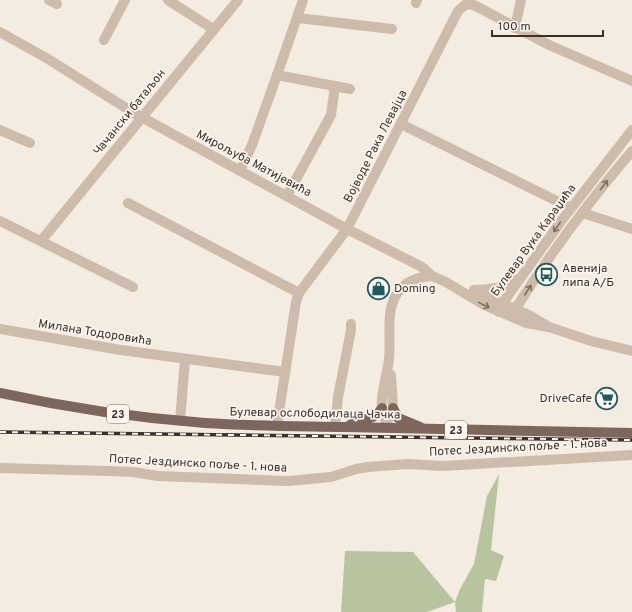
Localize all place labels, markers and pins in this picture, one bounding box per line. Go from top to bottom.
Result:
place label: Авенија липа А/Б [562,261,614,291]
bus stop icon: Авенија липа А/Б [534,262,560,288]
shop icon: Doming [365,275,391,301]
place label: Doming [394,281,436,297]
supermarket icon: DriveCafe [594,385,620,411]
place label: DriveCafe [539,391,592,407]

